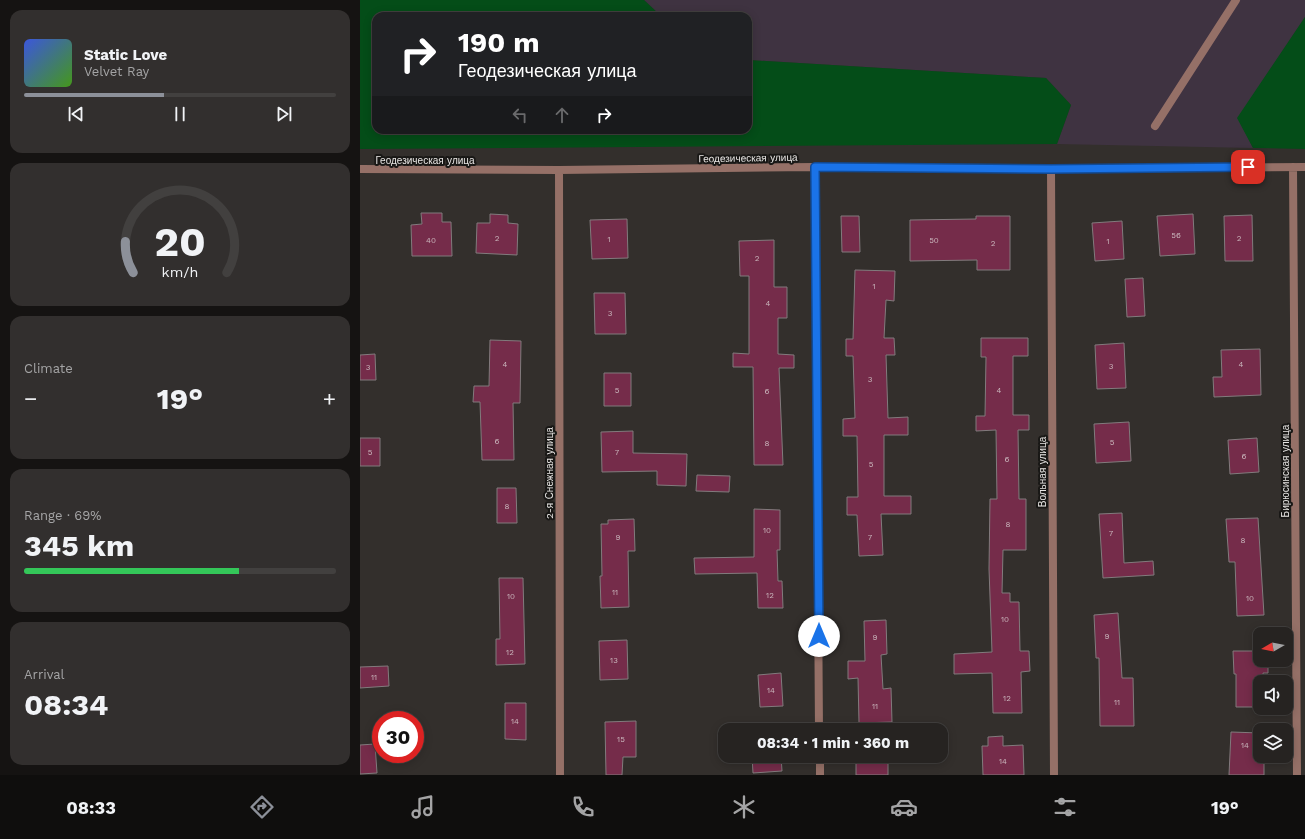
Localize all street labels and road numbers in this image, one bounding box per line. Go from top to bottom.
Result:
street label: Геодезическая улица [698,152,798,164]
street label: Геодезическая улица [375,155,475,166]
street label: Бирюсинская улица [1280,424,1291,517]
street label: 2-я Снежная улица [544,427,555,519]
street label: Вольная улица [1037,436,1048,507]

